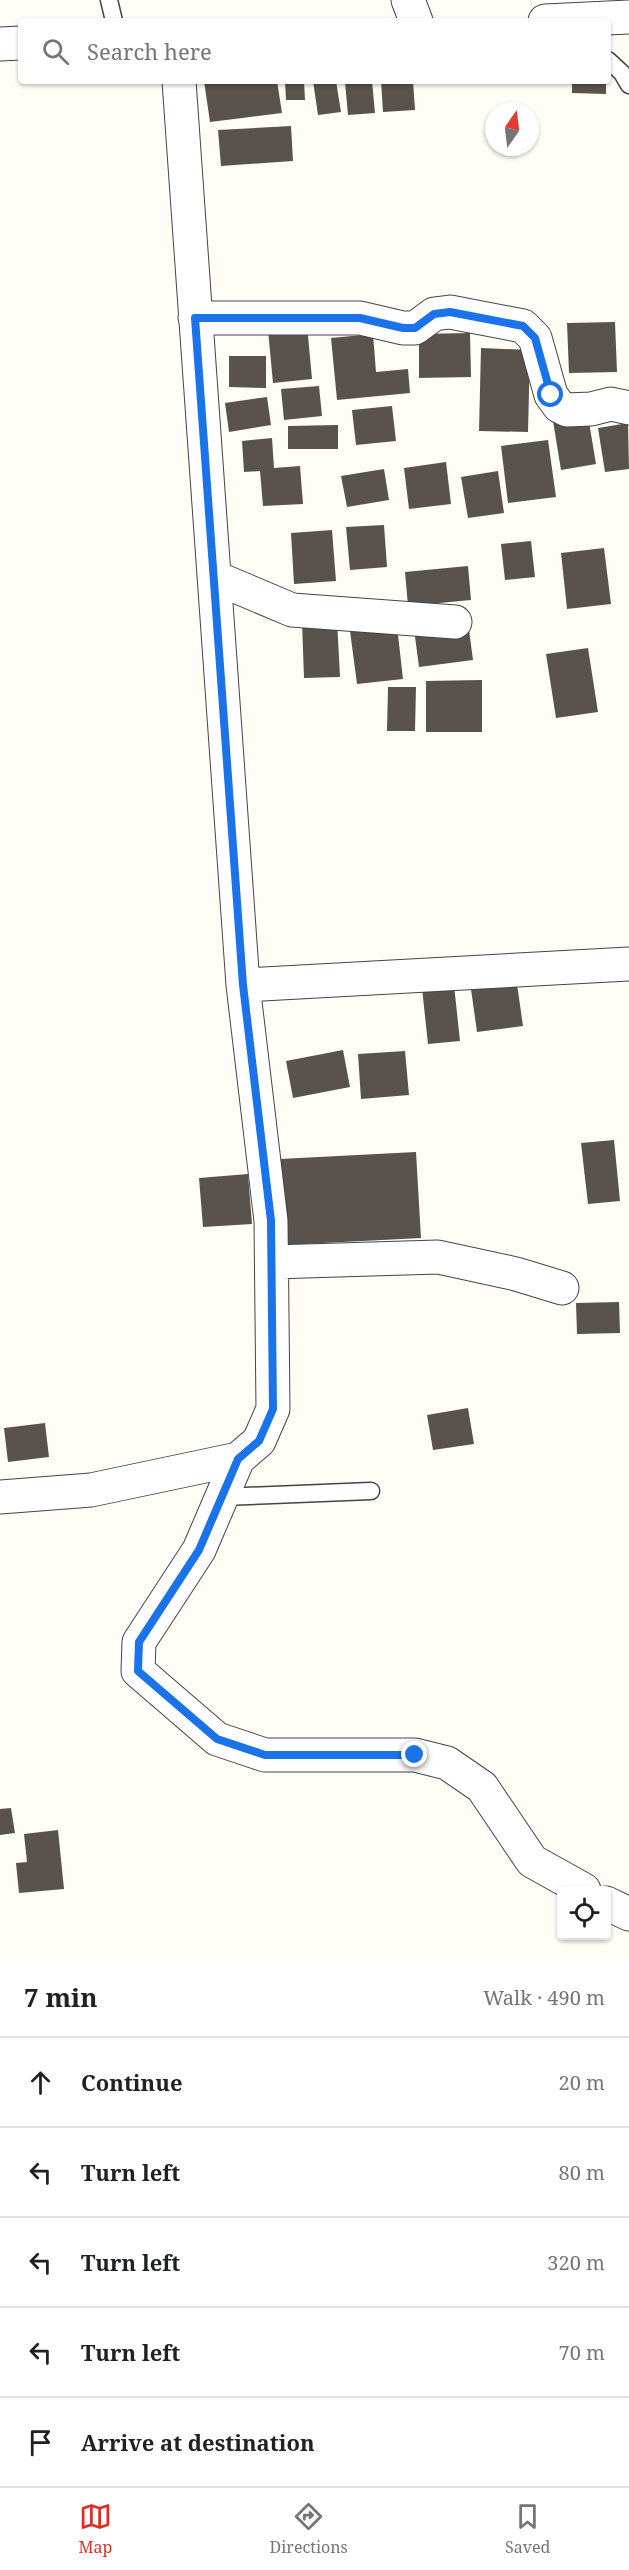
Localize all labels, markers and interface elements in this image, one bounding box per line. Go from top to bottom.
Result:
search box [18,18,611,84]
icon: search [39,35,72,68]
text: Search here [87,36,212,66]
north arrow [485,102,539,156]
route start [537,381,563,407]
route end [401,1741,427,1767]
map controls [557,1886,611,1940]
button: locate [557,1886,611,1940]
text: 7 min [24,1979,98,2015]
text: Walk · 490 m [483,1984,605,2011]
icon: ahead [24,2066,57,2099]
text: Continue [81,2067,183,2097]
text: 20 m [559,2069,605,2096]
icon: left [24,2156,57,2189]
text: Turn left [81,2157,180,2187]
text: 80 m [559,2159,605,2186]
icon: left [24,2246,57,2279]
text: Turn left [81,2247,180,2277]
text: 320 m [547,2249,605,2276]
icon: left [24,2336,57,2369]
text: Turn left [81,2337,180,2367]
text: 70 m [559,2339,605,2366]
icon: arrive [24,2426,57,2459]
text: Arrive at destination [81,2427,315,2457]
tab: Map [79,2500,112,2558]
tab: Directions [270,2500,348,2558]
tab: Saved [505,2500,550,2558]

